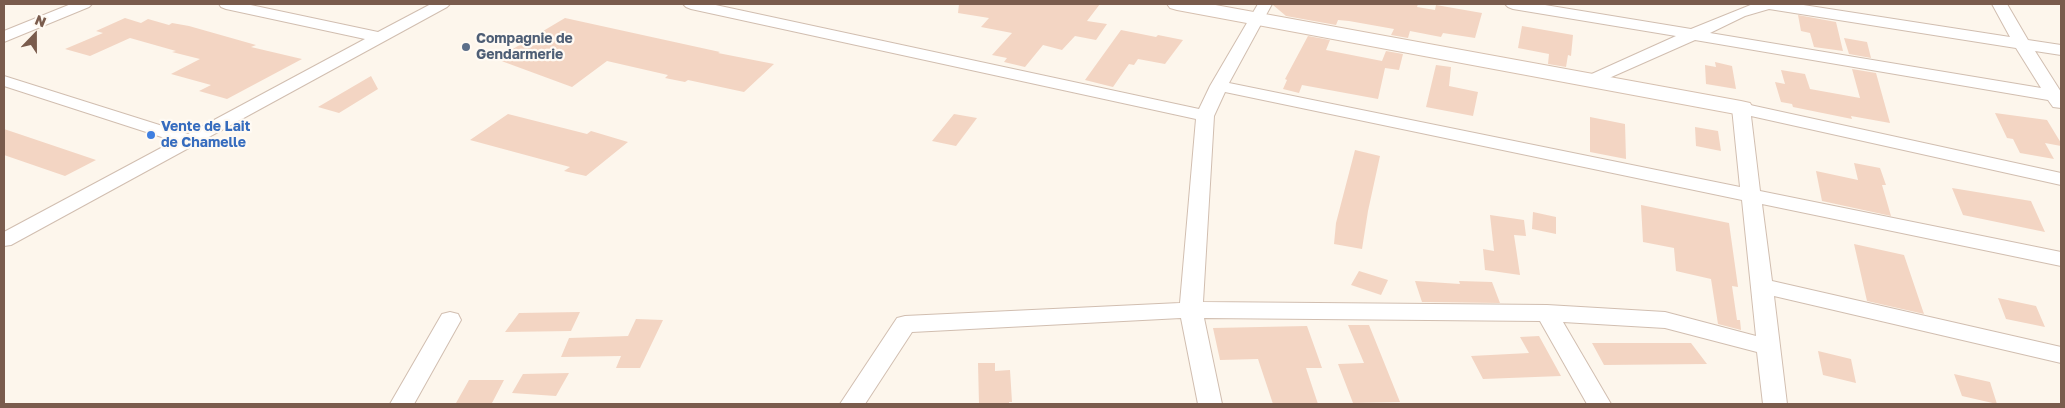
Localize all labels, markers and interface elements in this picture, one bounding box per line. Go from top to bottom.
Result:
north arrow [10,10,60,60]
text: N [33,11,49,30]
place label: Compagnie de Gendarmerie [476,31,573,64]
marker: Compagnie de Gendarmerie [460,41,472,53]
place label: Vente de Lait de Chamelle [161,119,250,152]
marker: Vente de Lait de Chamelle [145,129,157,141]

